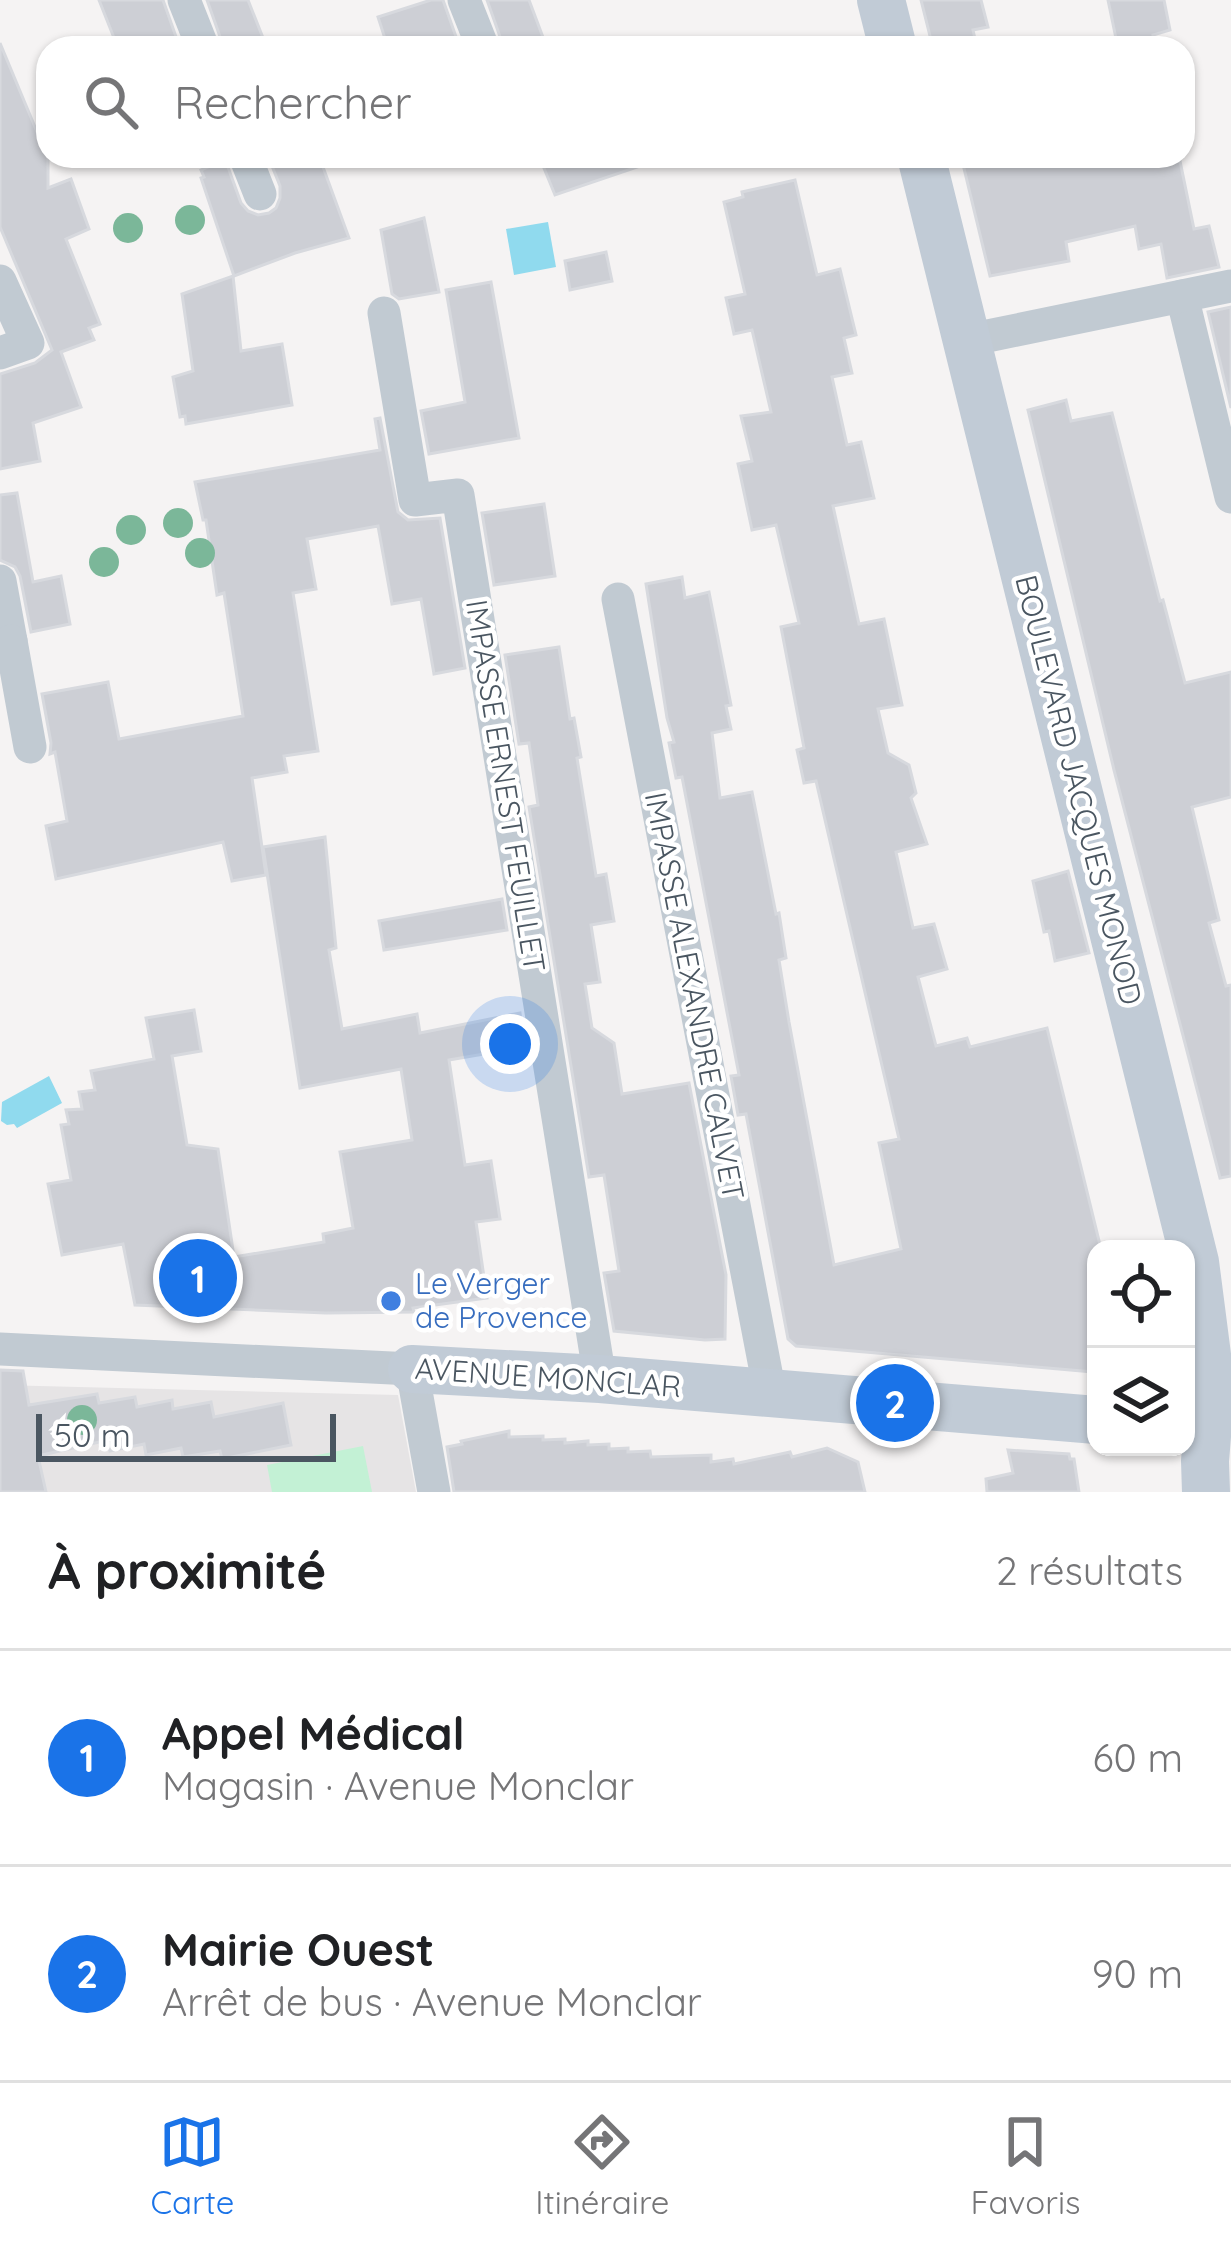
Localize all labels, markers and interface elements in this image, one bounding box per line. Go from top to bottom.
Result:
search box [36,36,1195,168]
icon: search [78,69,144,135]
text: Rechercher [174,74,412,130]
street label: BOULEVARD JACQUES MONOD [1007,571,1151,1009]
street label: IMPASSE ERNEST FEUILLET [458,597,554,975]
street label: IMPASSE ALEXANDRE CALVET [637,789,753,1203]
your location [480,1014,540,1074]
pin: 1 [159,1233,237,1323]
map controls [1087,1240,1195,1456]
button: locate [1087,1240,1195,1348]
place label: Le Verger de Provence [415,1264,588,1336]
marker: Le Verger de Provence [378,1288,404,1314]
button: layers [1087,1348,1195,1456]
street label: AVENUE MONCLAR [414,1349,682,1405]
pin: 2 [856,1358,934,1448]
scale bar [36,1408,336,1461]
text: 50 m [54,1414,131,1455]
text: À proximité [48,1538,326,1602]
text: 2 résultats [996,1546,1183,1595]
text: Appel Médical [162,1705,465,1761]
text: 1 [79,1733,95,1782]
text: 60 m [1093,1733,1183,1782]
text: Magasin · Avenue Monclar [162,1761,634,1810]
text: Mairie Ouest [162,1921,434,1977]
text: 2 [76,1949,98,1998]
text: 90 m [1092,1949,1183,1998]
text: Arrêt de bus · Avenue Monclar [162,1977,702,2026]
tab: Carte [150,2109,234,2222]
tab: Itinéraire [535,2109,670,2222]
tab: Favoris [970,2109,1081,2222]

